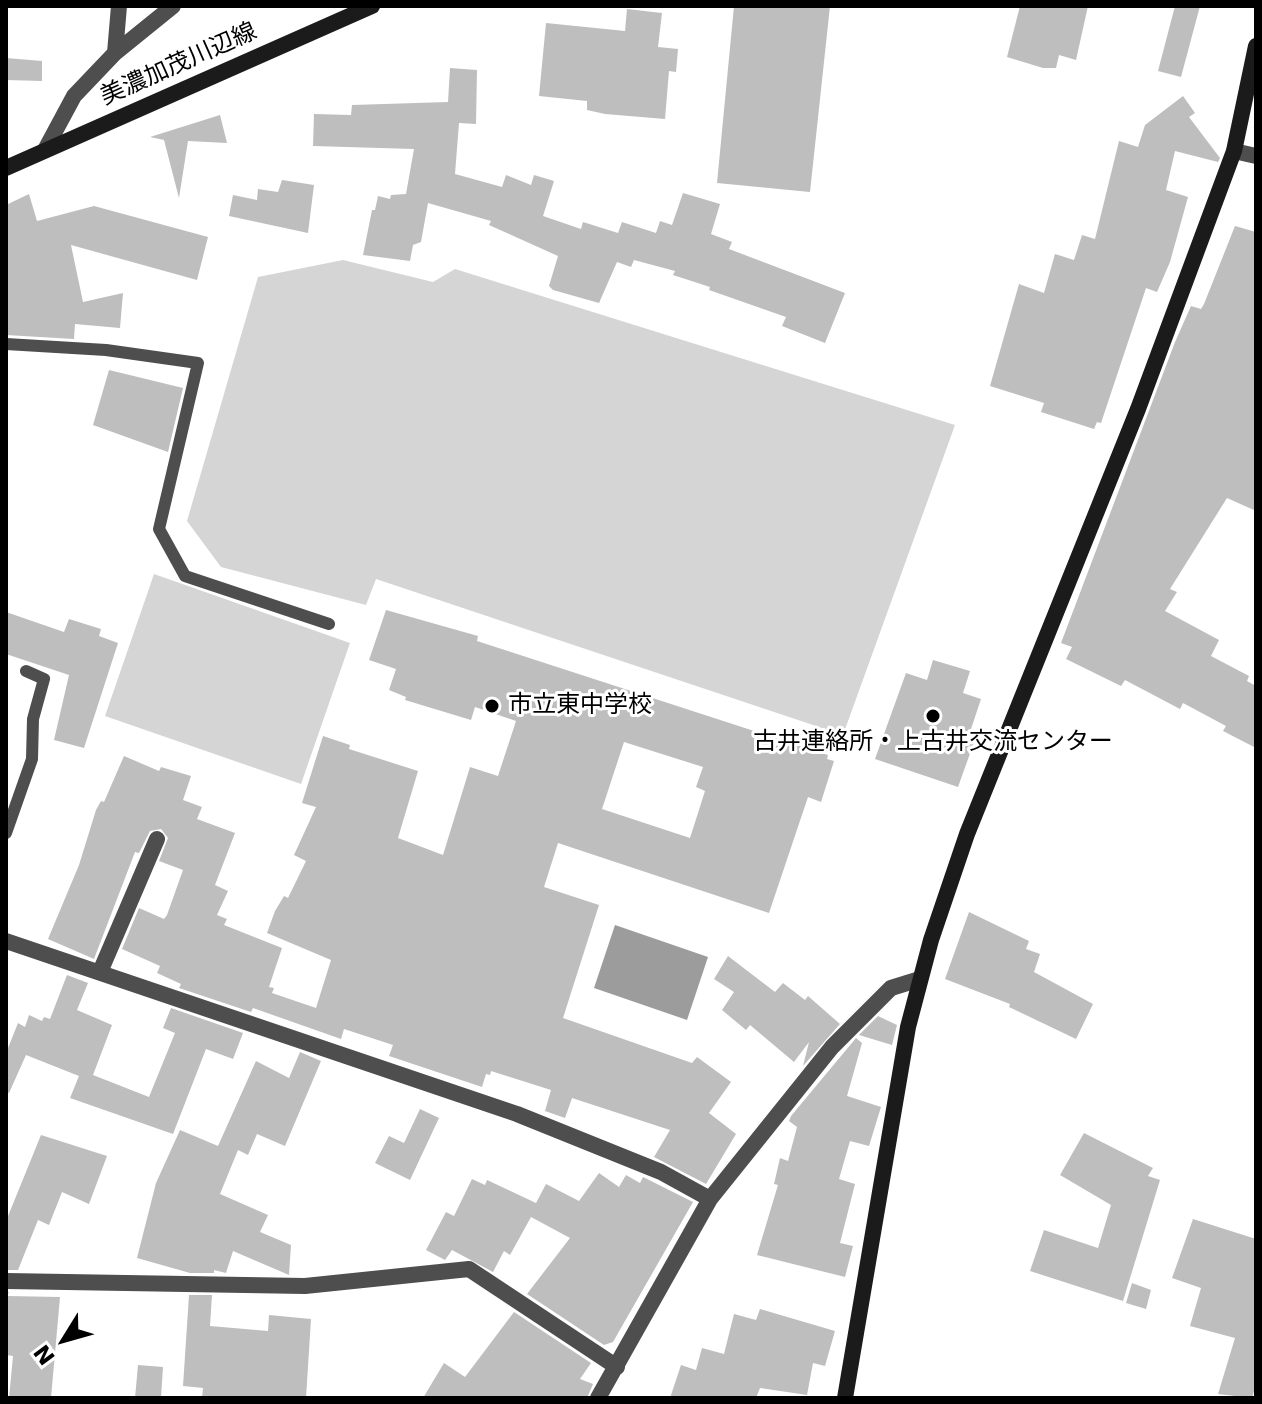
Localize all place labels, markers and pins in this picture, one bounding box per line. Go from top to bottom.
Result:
place label: 市立東中学校 [508,692,652,720]
marker: 市立東中学校 [483,697,501,715]
marker: 古井連絡所・上古井交流センター [924,707,942,725]
place label: 古井連絡所・上古井交流センター [753,729,1113,757]

